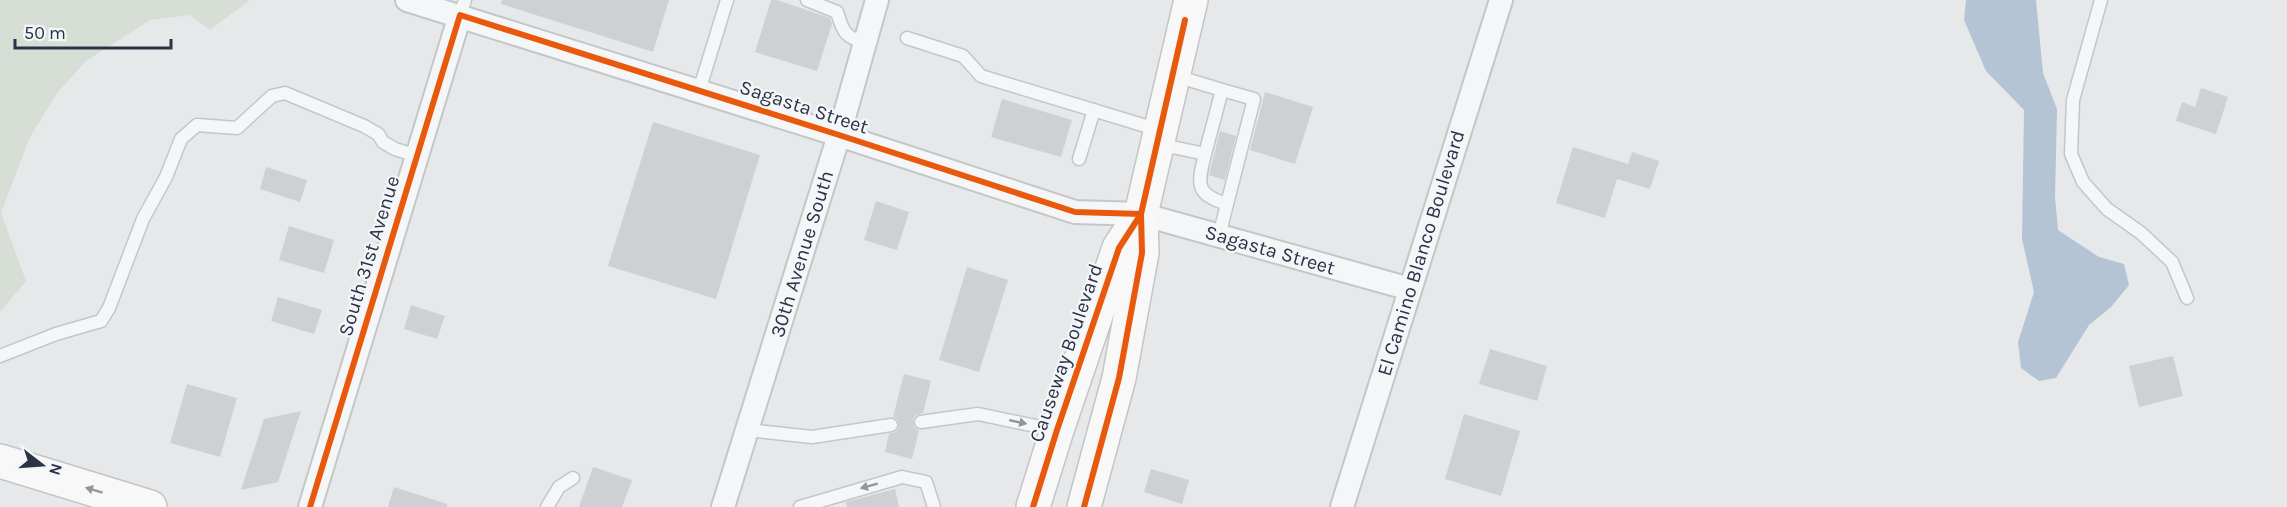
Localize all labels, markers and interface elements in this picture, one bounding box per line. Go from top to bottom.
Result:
scale bar [15,12,171,50]
text: 50 m [24,22,66,44]
street label: Sagasta Street [737,75,872,139]
street label: El Camino Blanco Boulevard [1373,127,1469,379]
street label: 30th Avenue South [766,168,838,340]
street label: South 31st Avenue [334,173,404,339]
street label: Sagasta Street [1202,220,1338,280]
street label: Causeway Boulevard [1025,261,1107,445]
one-way arrow [1008,418,1027,427]
north arrow [12,435,72,495]
text: N [45,461,67,478]
one-way arrow [860,482,878,492]
one-way arrow [85,485,103,494]

